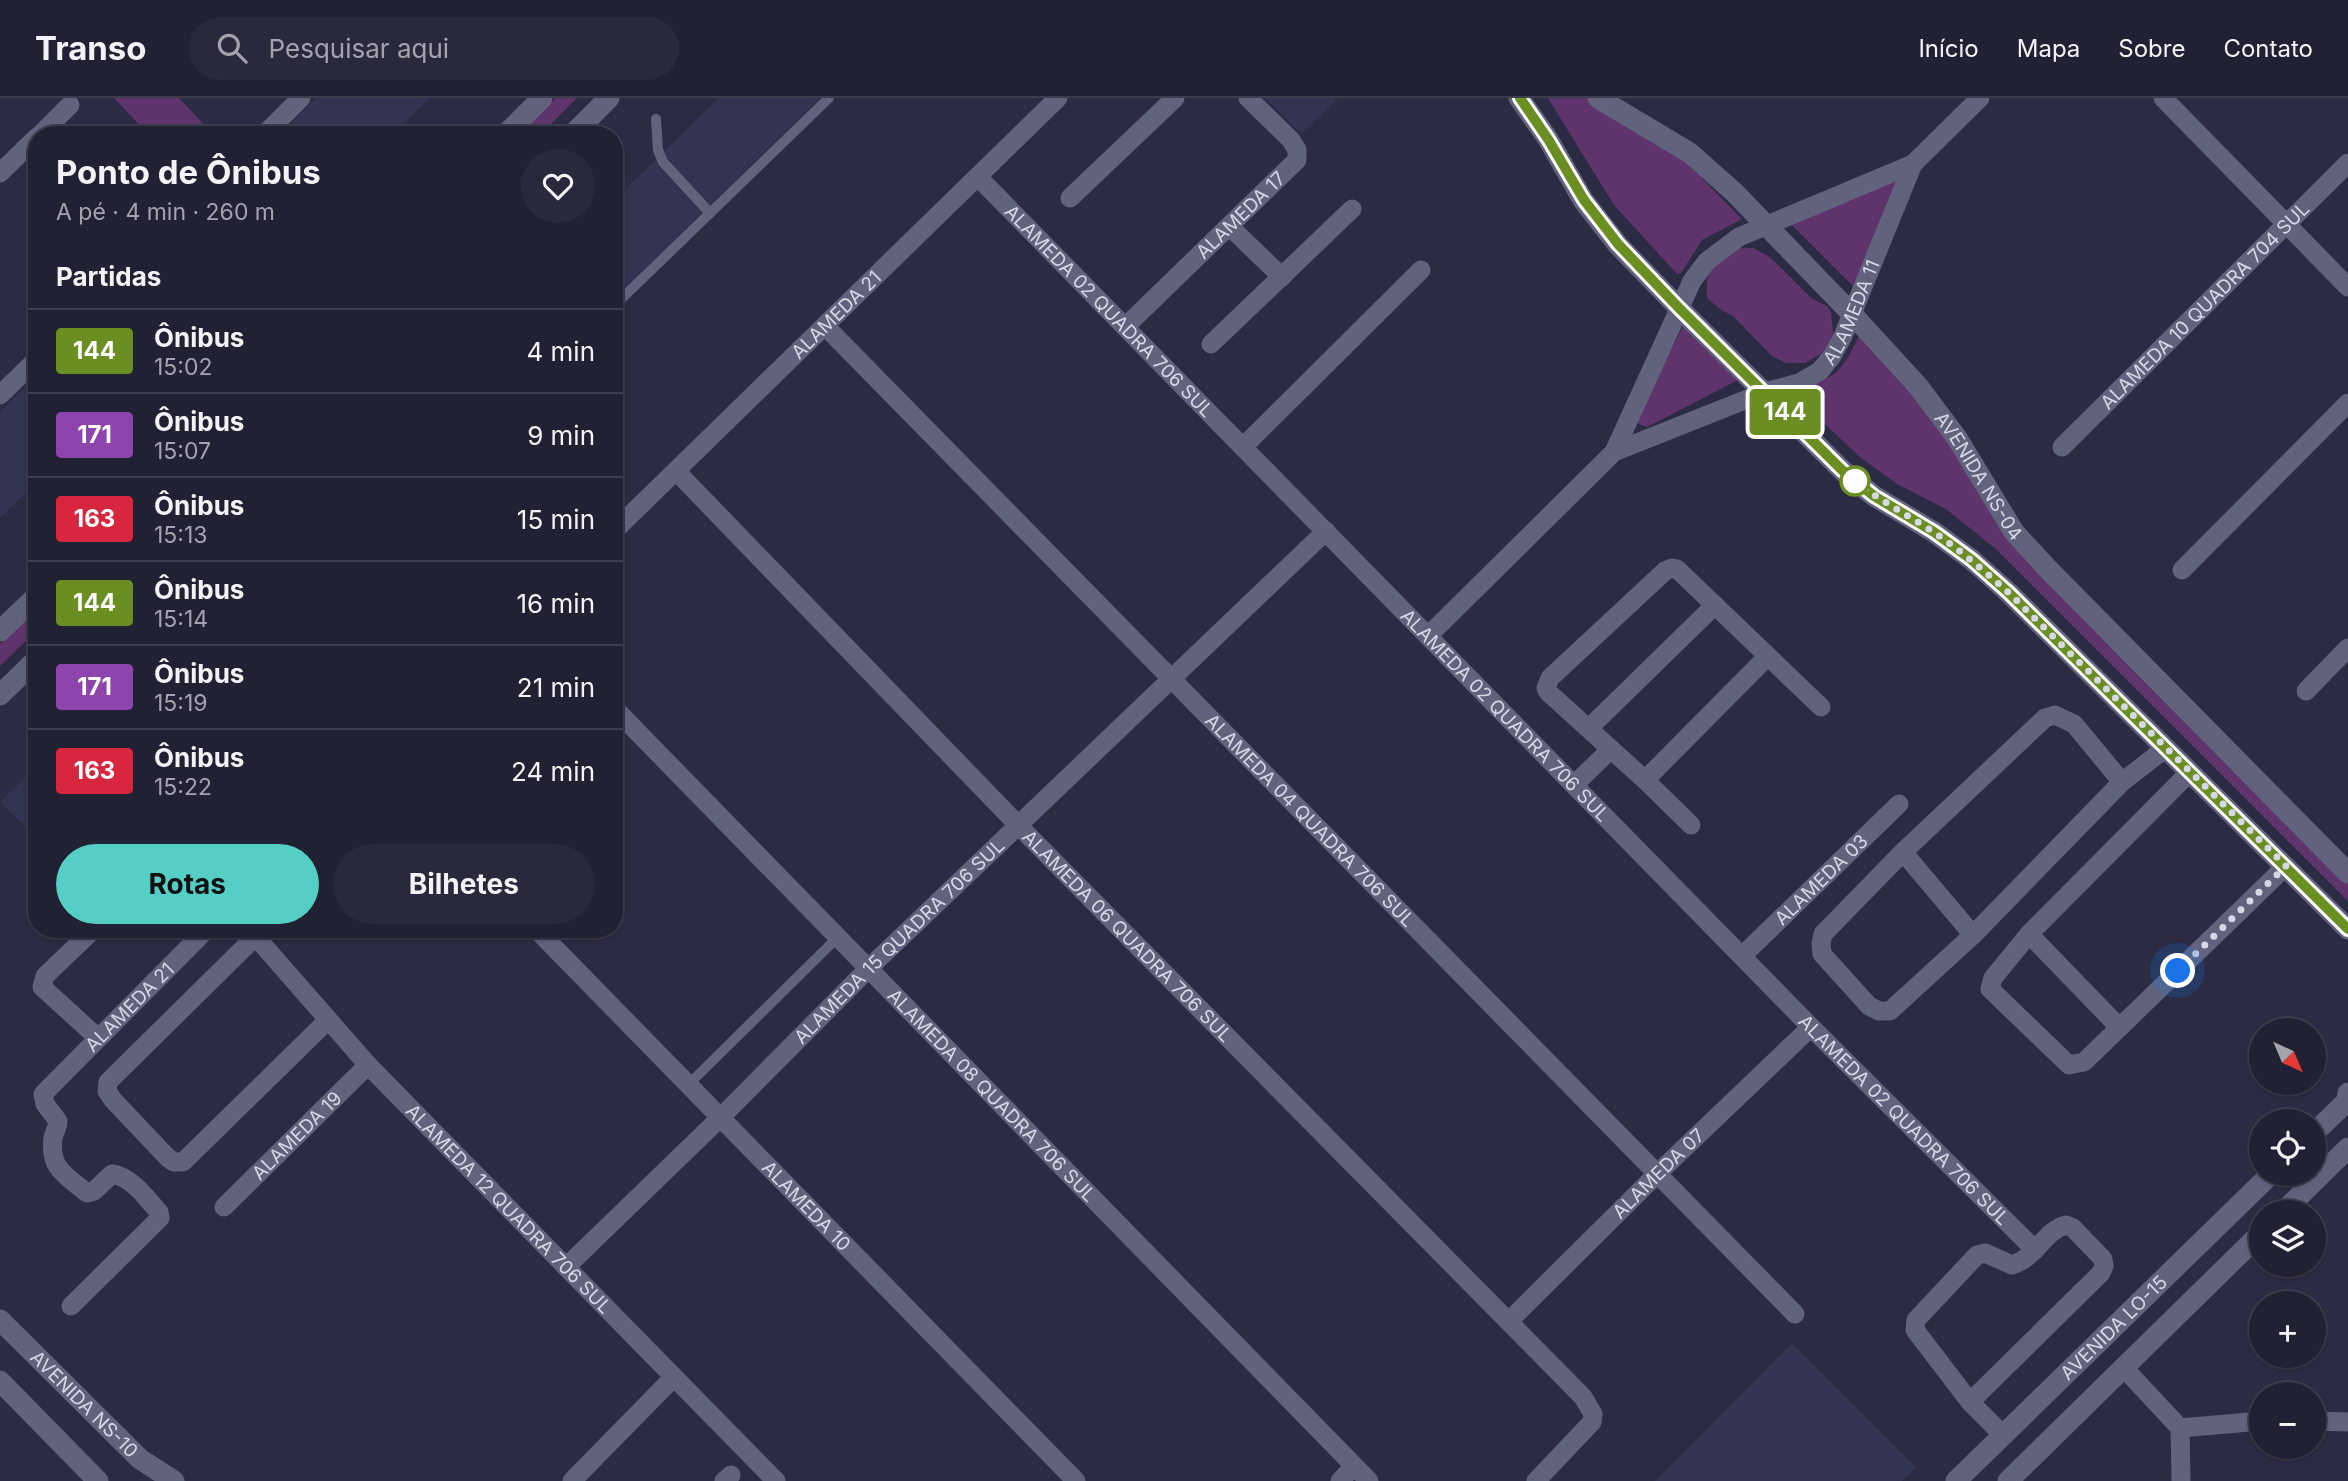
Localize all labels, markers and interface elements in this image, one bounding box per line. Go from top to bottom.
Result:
search box [189,17,679,80]
text: Transo [35,28,147,68]
icon: search [213,29,251,67]
text: Pesquisar aqui [269,33,449,64]
text: Início [1918,34,1979,63]
text: Mapa [2017,34,2080,63]
text: Sobre [2118,34,2185,63]
text: Contato [2223,34,2313,63]
button: heart [521,149,595,223]
text: Ponto de Ônibus [56,152,321,192]
street label: ALAMEDA 17 [1191,167,1290,264]
street label: ALAMEDA 10 QUADRA 704 SUL [2096,197,2314,414]
text: A pé · 4 min · 260 m [56,198,275,226]
street label: ALAMEDA 02 QUADRA 706 SUL [1000,200,1218,422]
street label: ALAMEDA 11 [1818,256,1885,370]
text: Partidas [56,261,161,292]
street label: ALAMEDA 21 [787,266,886,364]
text: Ônibus [154,322,244,353]
text: 144 [73,336,116,365]
text: 4 min [526,336,595,367]
text: 15:02 [154,353,213,381]
line badge: 144 [1745,389,1825,435]
text: 144 [1764,397,1806,426]
text: Ônibus [154,406,244,437]
street label: AVENIDA NS-04 [1930,408,2027,545]
text: 171 [77,420,112,449]
text: 9 min [527,420,595,451]
text: 15:07 [154,437,211,465]
unlabelled marker [1840,466,1870,496]
text: Ônibus [154,490,244,521]
text: 163 [74,504,115,533]
text: 15 min [517,504,595,535]
text: 15:13 [154,521,208,549]
text: Ônibus [154,574,244,605]
text: 144 [73,588,116,617]
text: 16 min [517,588,595,619]
street label: ALAMEDA 02 QUADRA 706 SUL [1396,604,1614,827]
text: 15:14 [154,605,208,633]
text: Ônibus [154,658,244,689]
text: 171 [77,672,112,701]
text: 21 min [517,672,595,703]
text: 15:19 [154,689,208,717]
street label: ALAMEDA 04 QUADRA 706 SUL [1200,709,1419,932]
text: Ônibus [154,742,244,773]
text: 163 [74,756,115,785]
text: 24 min [511,756,595,787]
text: 15:22 [154,773,212,801]
street label: ALAMEDA 06 QUADRA 706 SUL [1017,825,1237,1047]
street label: ALAMEDA 03 [1770,830,1873,930]
street label: ALAMEDA 15 QUADRA 706 SUL [789,834,1009,1049]
button: Rotas [56,844,319,924]
button: Bilhetes [333,844,595,924]
your location [2160,953,2195,988]
street label: ALAMEDA 21 [81,958,179,1057]
street label: ALAMEDA 08 QUADRA 706 SUL [883,984,1101,1207]
street label: ALAMEDA 02 QUADRA 706 SUL [1793,1010,2014,1230]
north arrow [2249,1018,2326,1096]
map controls [2249,1018,2326,1459]
street label: ALAMEDA 19 [247,1087,347,1185]
street label: ALAMEDA 12 QUADRA 706 SUL [401,1100,616,1319]
button: locate [2249,1109,2326,1186]
street label: ALAMEDA 07 [1608,1124,1710,1224]
street label: ALAMEDA 10 [757,1156,855,1256]
button: layers [2249,1200,2326,1277]
street label: AVENIDA LO-15 [2056,1271,2172,1385]
button: + [2249,1291,2326,1368]
street label: AVENIDA NS-10 [25,1346,143,1462]
button: − [2249,1382,2326,1459]

